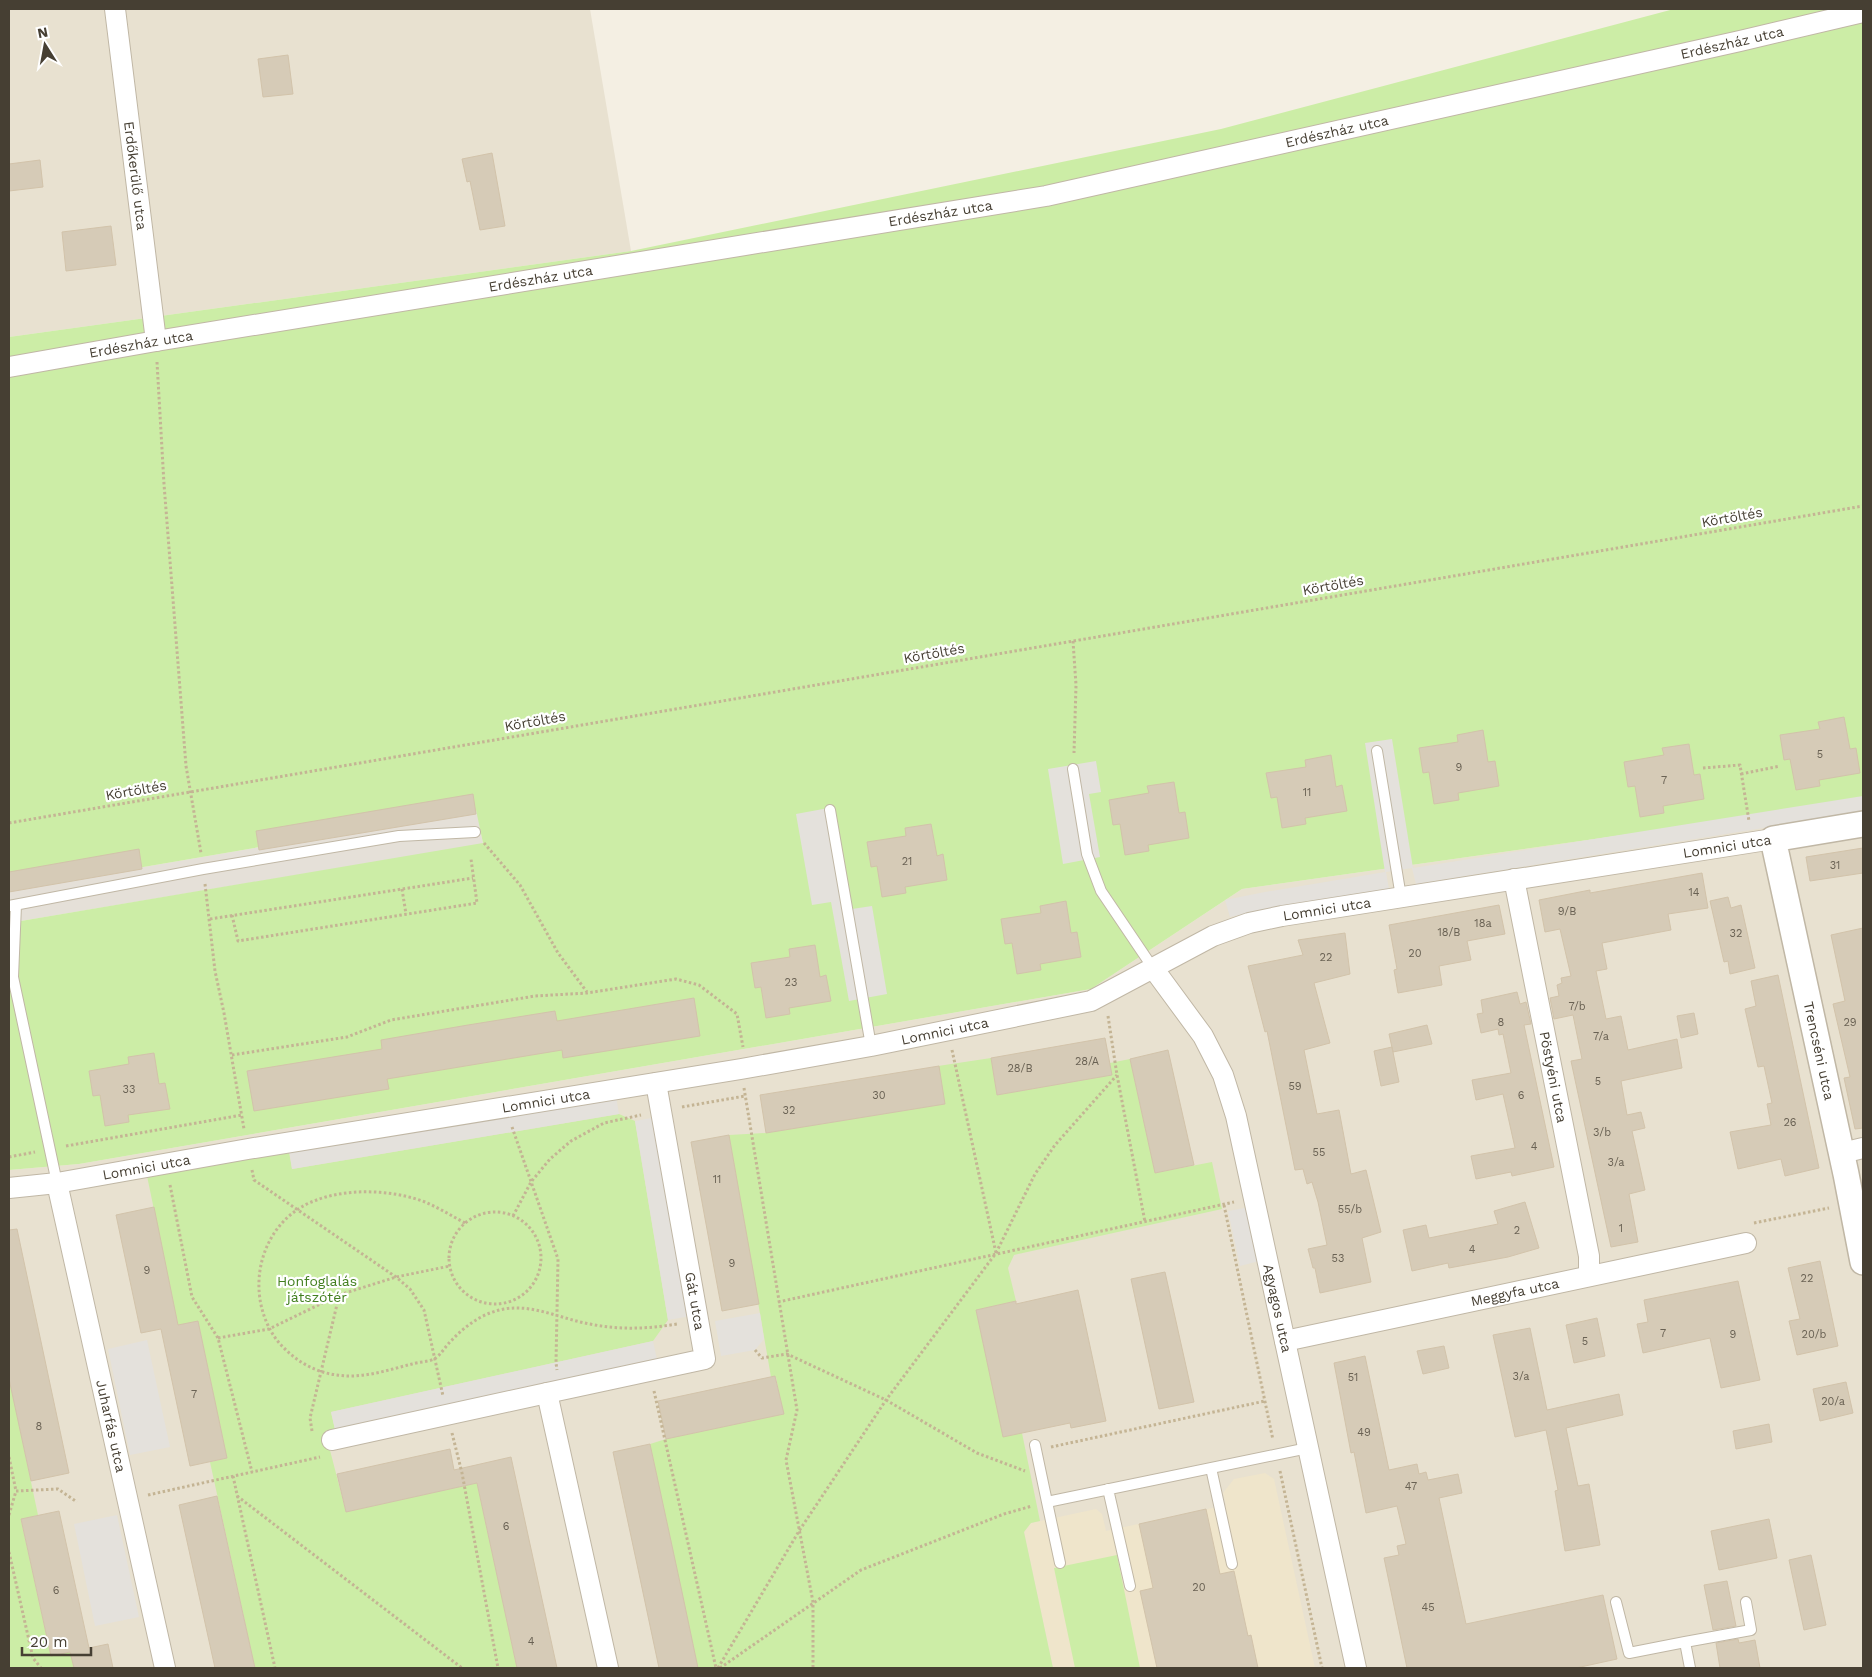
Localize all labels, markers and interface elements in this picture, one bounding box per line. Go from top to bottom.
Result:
north arrow [20,20,70,70]
text: N [36,23,49,41]
street label: Erdészház utca [1679,23,1785,62]
street label: Erdészház utca [1284,112,1390,150]
street label: Erdőkerülő utca [121,120,150,231]
street label: Erdészház utca [887,197,994,230]
street label: Erdészház utca [487,262,594,295]
street label: Erdészház utca [88,327,194,361]
street label: Körtöltés [1700,504,1764,530]
street label: Körtöltés [1301,572,1365,598]
street label: Körtöltés [902,640,966,666]
street label: Körtöltés [503,708,567,734]
house number: 5 [1817,748,1823,761]
house number: 9 [1456,761,1463,774]
house number: 7 [1661,774,1667,787]
street label: Körtöltés [104,777,168,803]
house number: 11 [1303,786,1311,799]
street label: Lomnici utca [1682,831,1772,861]
house number: 21 [902,855,912,868]
house number: 31 [1830,859,1840,872]
house number: 14 [1688,886,1700,899]
street label: Lomnici utca [1282,894,1372,924]
house number: 9/B [1558,905,1576,918]
house number: 18a [1474,917,1492,930]
house number: 18/B [1437,926,1461,939]
house number: 32 [1730,927,1742,940]
house number: 20 [1408,947,1422,960]
house number: 22 [1320,951,1332,964]
house number: 23 [785,976,797,989]
house number: 7/b [1568,1000,1586,1013]
street label: Trencséni utca [1801,1000,1838,1102]
street label: Lomnici utca [900,1014,990,1048]
house number: 8 [1498,1016,1505,1029]
house number: 29 [1843,1016,1857,1029]
street label: Pöstyéni utca [1537,1030,1570,1124]
house number: 7/a [1593,1030,1609,1043]
house number: 28/A [1075,1055,1099,1068]
house number: 28/B [1007,1062,1033,1075]
house number: 5 [1595,1075,1601,1088]
house number: 59 [1288,1080,1302,1093]
house number: 33 [123,1083,135,1096]
street label: Lomnici utca [501,1086,591,1116]
house number: 30 [872,1089,886,1102]
house number: 6 [1518,1089,1525,1102]
house number: 32 [783,1104,795,1117]
house number: 26 [1783,1116,1797,1129]
house number: 3/b [1593,1126,1611,1139]
house number: 4 [1531,1140,1538,1153]
house number: 55 [1313,1146,1325,1159]
street label: Lomnici utca [101,1151,192,1183]
house number: 3/a [1607,1156,1625,1169]
house number: 11 [713,1173,721,1186]
house number: 55/b [1338,1203,1362,1216]
house number: 1 [1619,1222,1623,1235]
house number: 2 [1514,1224,1520,1237]
house number: 4 [1469,1243,1476,1256]
house number: 53 [1332,1252,1344,1265]
house number: 9 [729,1257,736,1270]
street label: Agyagos utca [1260,1263,1295,1354]
house number: 9 [144,1264,151,1277]
street label: Gát utca [682,1271,708,1331]
house number: 22 [1801,1272,1813,1285]
park label: Honfoglalás játszótér [277,1273,357,1305]
street label: Meggyfa utca [1469,1275,1561,1309]
house number: 7 [1660,1327,1666,1340]
house number: 9 [1730,1328,1737,1341]
house number: 20/b [1802,1328,1827,1341]
house number: 5 [1582,1335,1588,1348]
house number: 3/a [1512,1370,1530,1383]
house number: 51 [1348,1371,1358,1384]
street label: Juharfás utca [93,1378,129,1474]
house number: 7 [191,1388,197,1401]
house number: 20/a [1821,1395,1845,1408]
house number: 8 [36,1420,43,1433]
house number: 49 [1357,1426,1371,1439]
house number: 47 [1405,1480,1417,1493]
house number: 6 [503,1520,510,1533]
house number: 20 [1192,1581,1206,1594]
house number: 6 [53,1584,60,1597]
house number: 45 [1421,1601,1435,1614]
scale bar [22,1624,91,1656]
text: 20 m [30,1633,68,1651]
house number: 4 [528,1635,535,1648]

